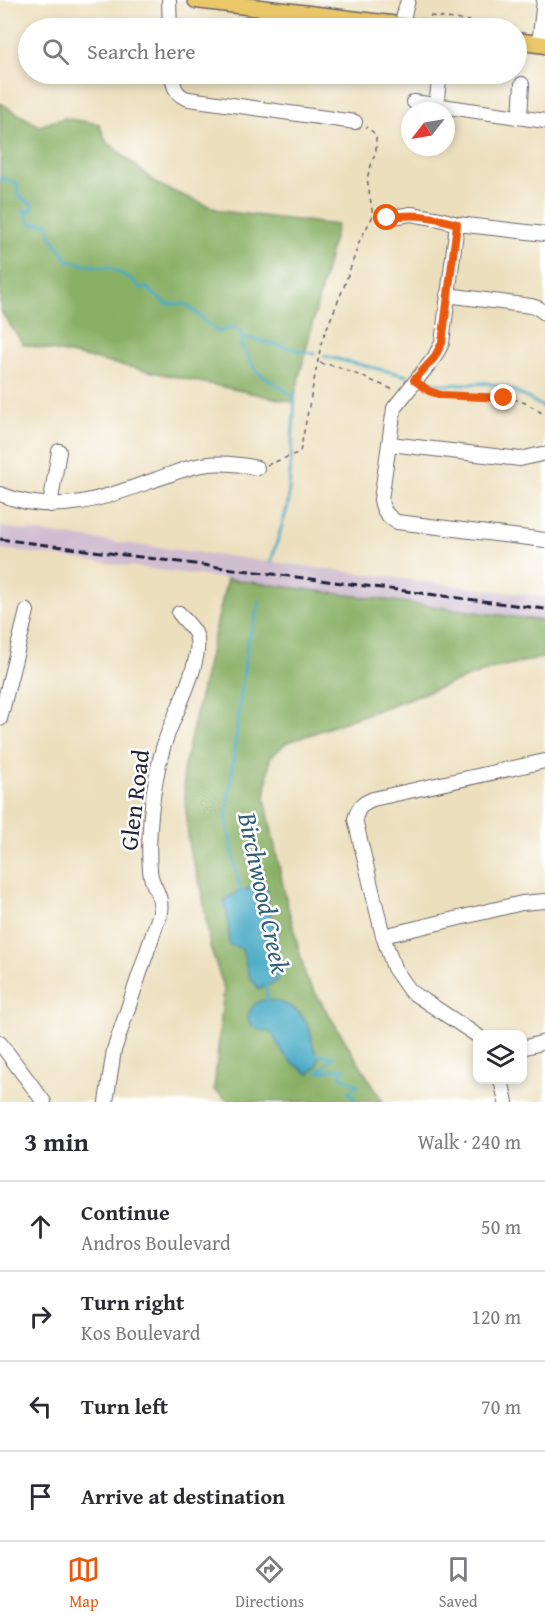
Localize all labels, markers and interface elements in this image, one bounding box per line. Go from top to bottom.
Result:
search box [18,18,527,84]
icon: search [39,35,72,68]
text: Search here [87,35,196,67]
north arrow [401,102,455,156]
route start [373,204,399,230]
route end [490,384,516,410]
street label: Glen Road [111,747,158,852]
water label: Birchwood Creek [228,808,301,977]
map controls [473,1030,527,1084]
button: layers [473,1030,527,1084]
text: 3 min [24,1122,89,1161]
text: Walk · 240 m [418,1127,521,1156]
text: Continue [81,1196,170,1228]
icon: ahead [24,1210,57,1243]
text: 50 m [481,1212,521,1241]
text: Andros Boulevard [81,1228,231,1257]
text: Turn right [81,1286,184,1318]
icon: right [24,1300,57,1333]
text: 120 m [471,1302,521,1331]
text: Kos Boulevard [81,1318,200,1347]
icon: left [24,1390,57,1423]
text: Turn left [81,1390,168,1422]
text: 70 m [481,1392,521,1421]
icon: arrive [24,1480,57,1513]
text: Arrive at destination [81,1480,285,1512]
tab: Map [67,1553,100,1613]
tab: Directions [235,1553,304,1613]
tab: Saved [439,1553,478,1613]

